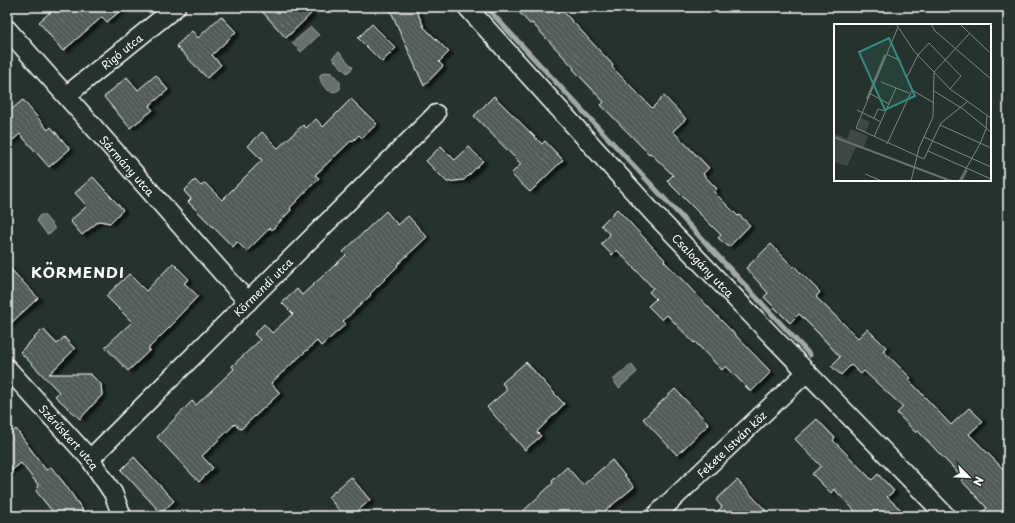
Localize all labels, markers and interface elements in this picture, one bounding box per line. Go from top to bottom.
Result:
inset map [834,24,991,181]
street label: Rigó utca [97,29,146,73]
street label: Sármány utca [96,131,159,200]
street label: Csalogány utca [668,229,738,301]
street label: Körmendi utca [229,253,296,320]
district label: KÖRMENDI [31,260,125,283]
street label: Szérűskert utca [35,400,103,473]
street label: Fekete István köz [693,406,770,481]
north arrow [949,457,989,497]
text: N [969,474,988,489]

